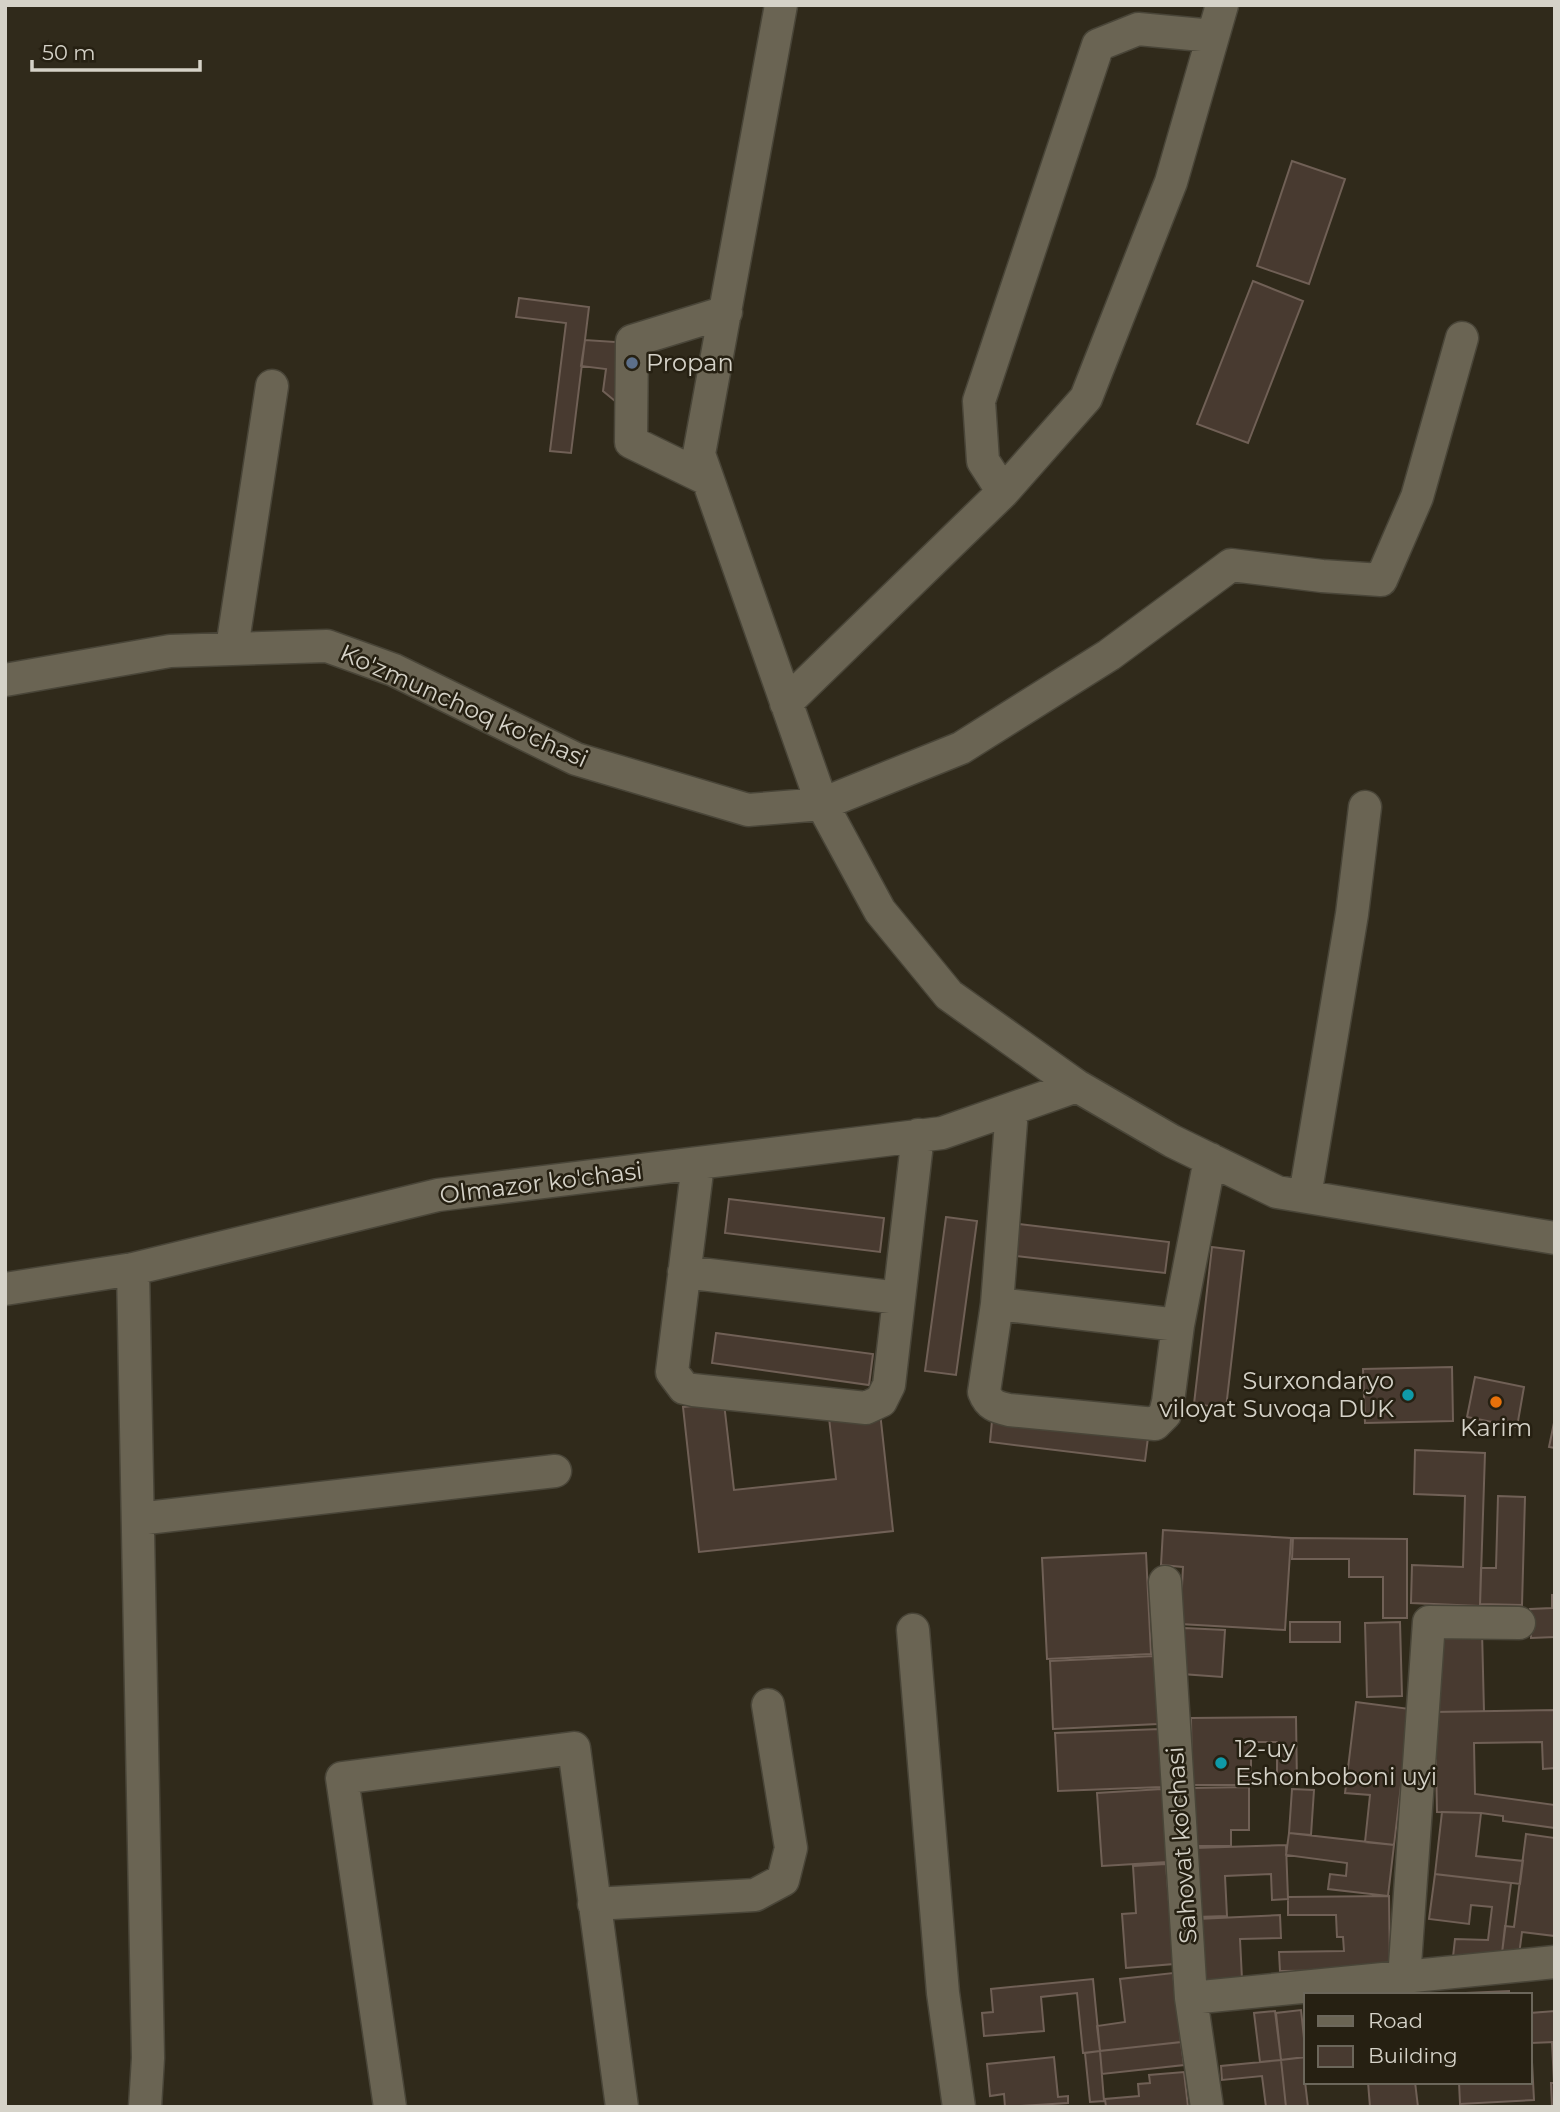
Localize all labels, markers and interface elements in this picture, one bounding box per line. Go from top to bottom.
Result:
scale bar [32,28,200,72]
text: 50 m [42,40,96,65]
place label: Propan [646,348,734,377]
marker: Propan [624,355,640,371]
street label: Ko'zmunchoq ko'chasi [336,638,593,773]
street label: Olmazor ko'chasi [438,1156,644,1209]
place label: Surxondaryo viloyat Suvoqa DUK [1159,1366,1394,1423]
marker: Surxondaryo viloyat Suvoqa DUK [1400,1387,1416,1403]
marker: Karim [1488,1394,1504,1410]
place label: Karim [1460,1413,1532,1442]
place label: 12-uy Eshonboboni uyi [1235,1734,1437,1791]
street label: Sahovat ko'chasi [1160,1746,1203,1945]
marker: 12-uy Eshonboboni uyi [1213,1755,1229,1771]
legend [1304,1993,1532,2084]
text: Road [1368,2008,1423,2033]
text: Building [1368,2043,1458,2068]

